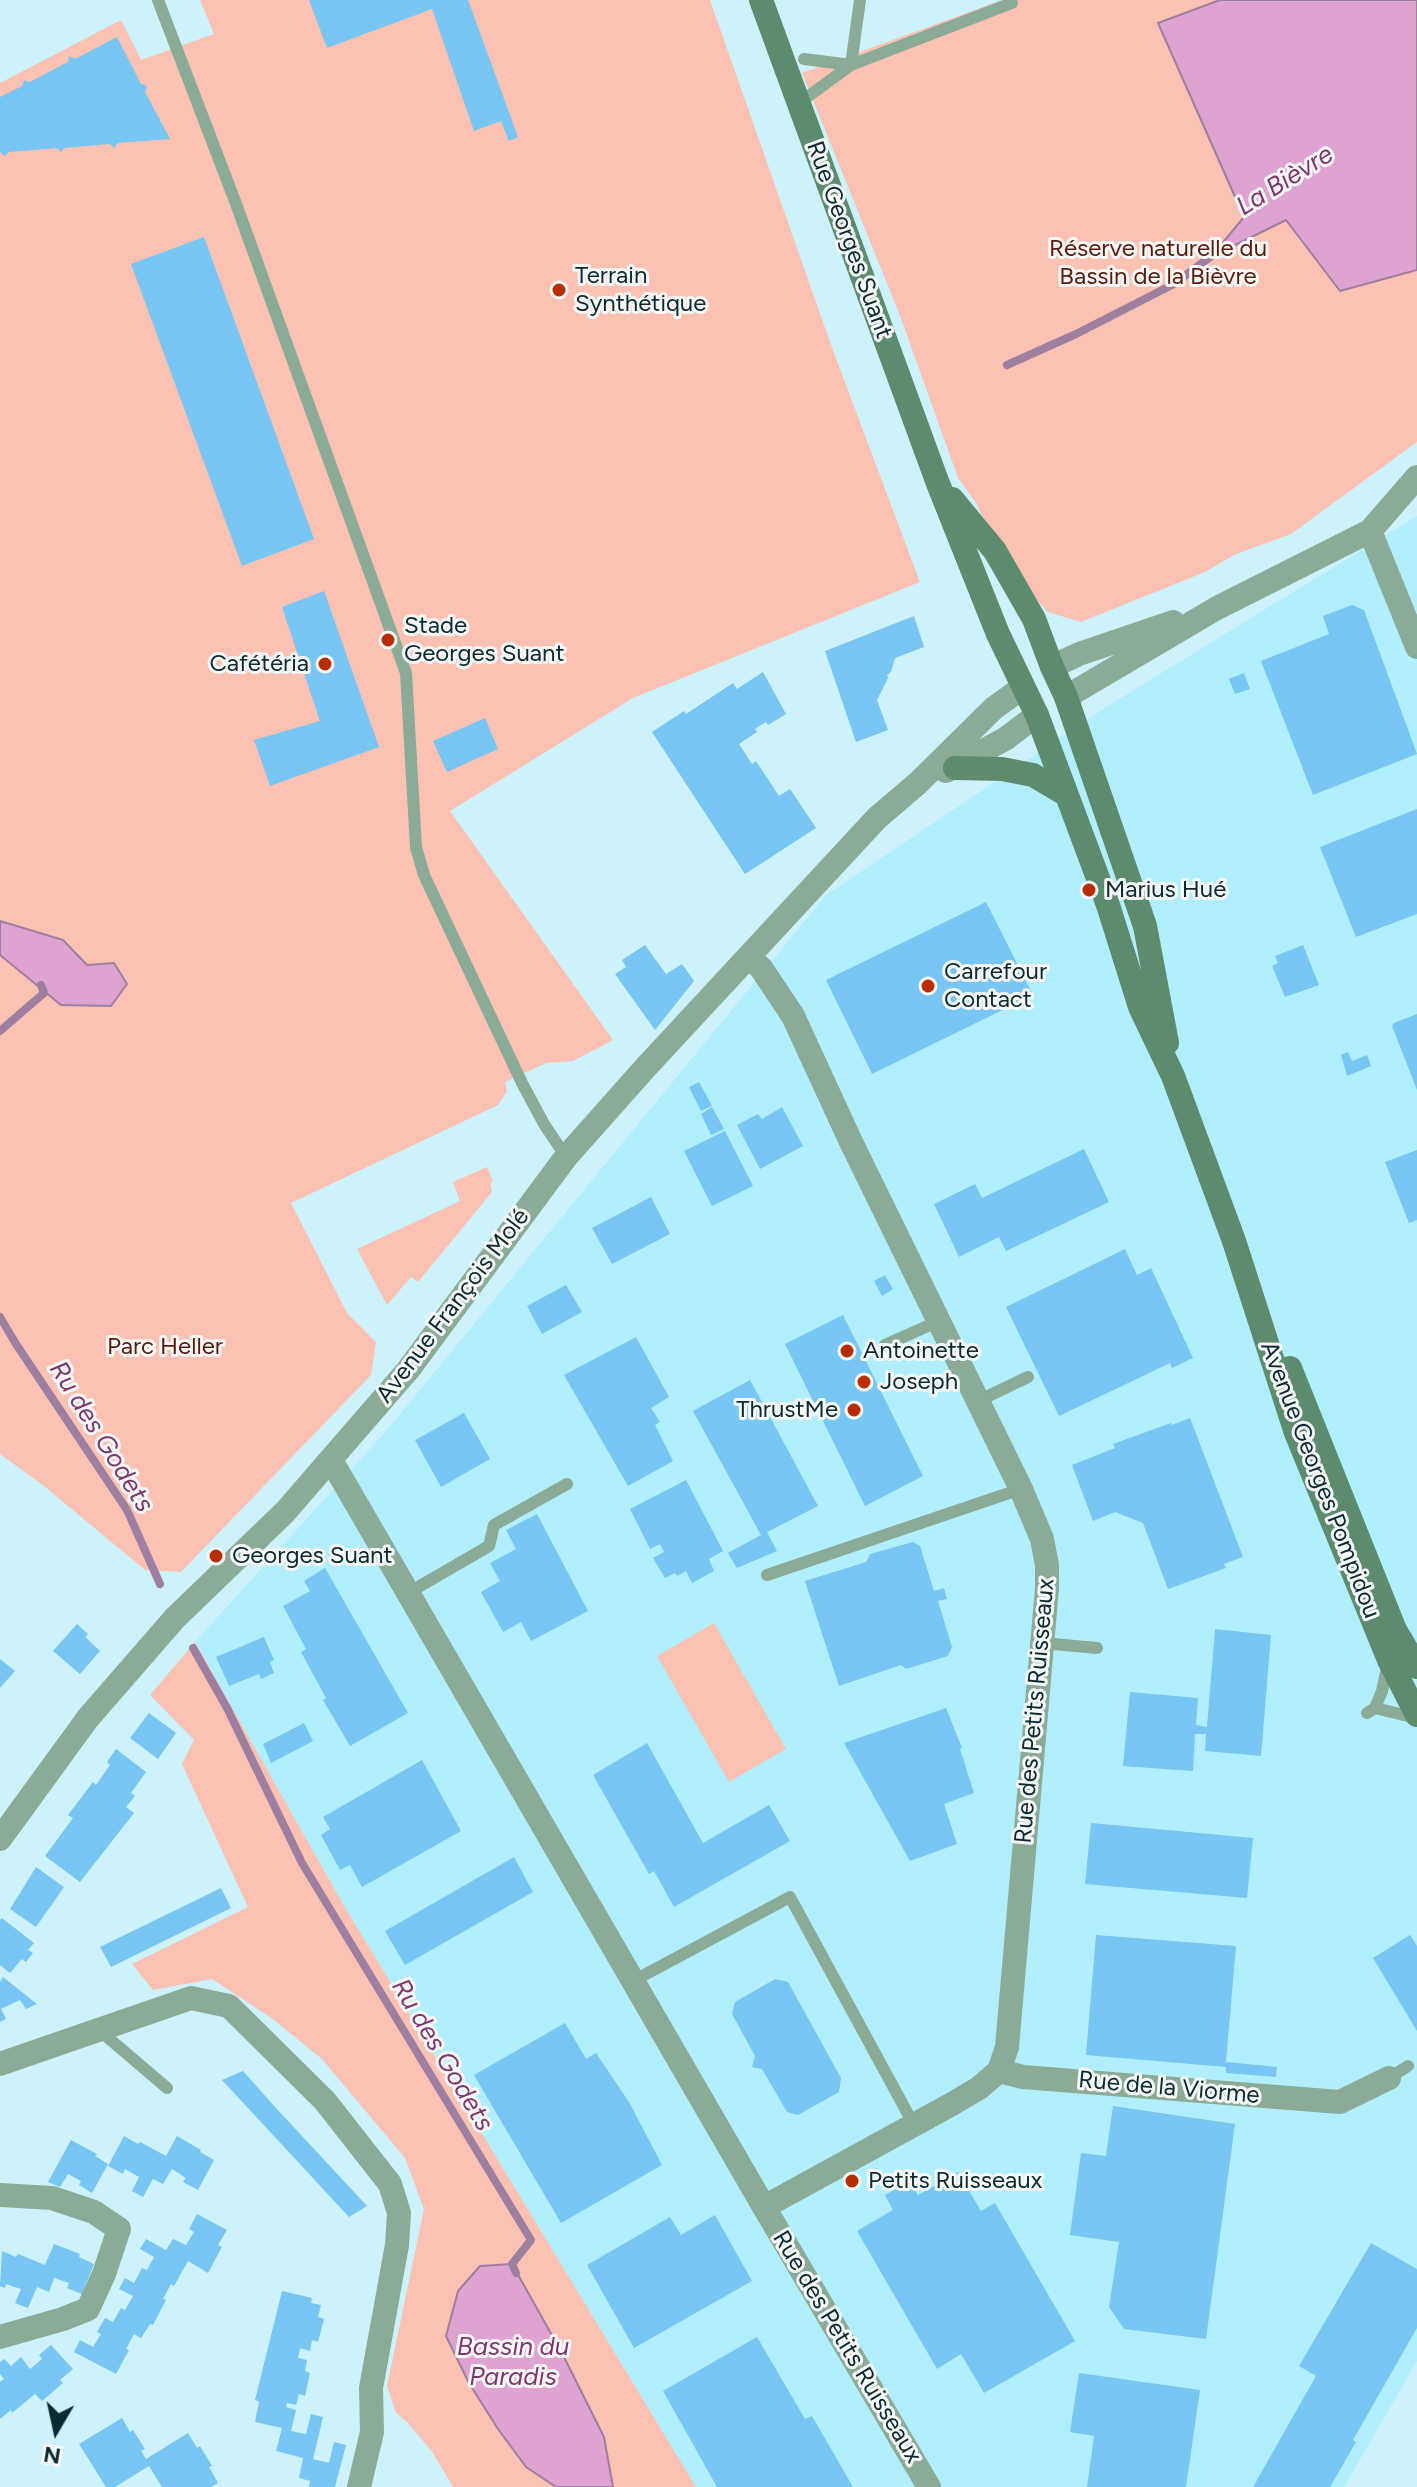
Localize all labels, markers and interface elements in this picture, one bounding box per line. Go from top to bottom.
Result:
street label: Rue Georges Suant [800,137,898,343]
water label: La Bièvre [1231,139,1339,223]
park label: Réserve naturelle du Bassin de la Bièvre [1049,235,1267,291]
place label: Terrain Synthétique [575,262,706,318]
marker: Terrain Synthétique [550,281,568,299]
place label: Stade Georges Suant [404,612,565,668]
marker: Stade Georges Suant [379,631,397,649]
place label: Cafétéria [209,650,309,678]
marker: Cafétéria [316,655,334,673]
place label: Marius Hué [1105,876,1226,904]
marker: Marius Hué [1080,881,1098,899]
place label: Carrefour Contact [944,958,1047,1014]
marker: Carrefour Contact [919,977,937,995]
street label: Avenue François Molé [371,1203,535,1409]
park label: Parc Heller [107,1333,223,1361]
place label: Antoinette [863,1337,979,1365]
street label: Avenue Georges Pompidou [1254,1338,1386,1622]
marker: Antoinette [838,1342,856,1360]
water label: Ru des Godets [42,1356,160,1518]
place label: Joseph [880,1368,958,1396]
marker: Joseph [855,1373,873,1391]
place label: ThrustMe [736,1396,838,1424]
marker: ThrustMe [845,1401,863,1419]
place label: Georges Suant [232,1542,393,1570]
marker: Georges Suant [207,1547,225,1565]
street label: Rue des Petits Ruisseaux [1009,1577,1061,1845]
water label: Ru des Godets [384,1973,500,2137]
street label: Rue de la Viorme [1077,2066,1261,2110]
place label: Petits Ruisseaux [868,2167,1042,2195]
marker: Petits Ruisseaux [843,2172,861,2190]
street label: Rue des Petits Ruisseaux [766,2226,928,2468]
water label: Bassin du Paradis [457,2331,569,2392]
north arrow [16,2391,96,2471]
text: N [42,2441,63,2470]

